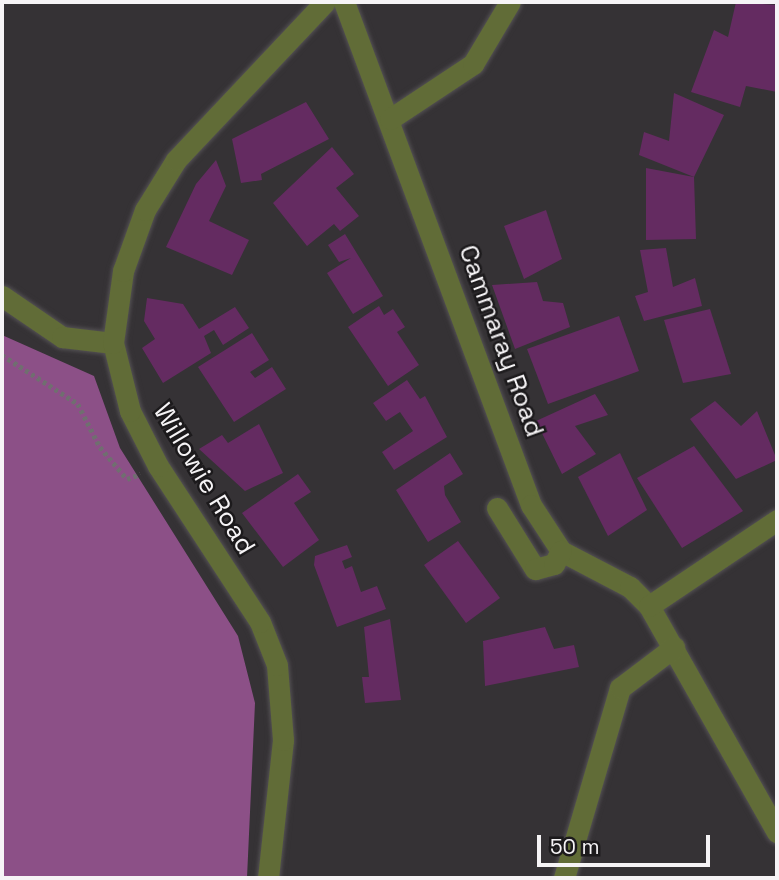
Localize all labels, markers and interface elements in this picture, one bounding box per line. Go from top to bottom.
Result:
street label: Cammaray Road [452,241,550,441]
street label: Willowie Road [147,398,261,560]
scale bar [541,820,714,864]
text: 50 m [550,833,600,860]

